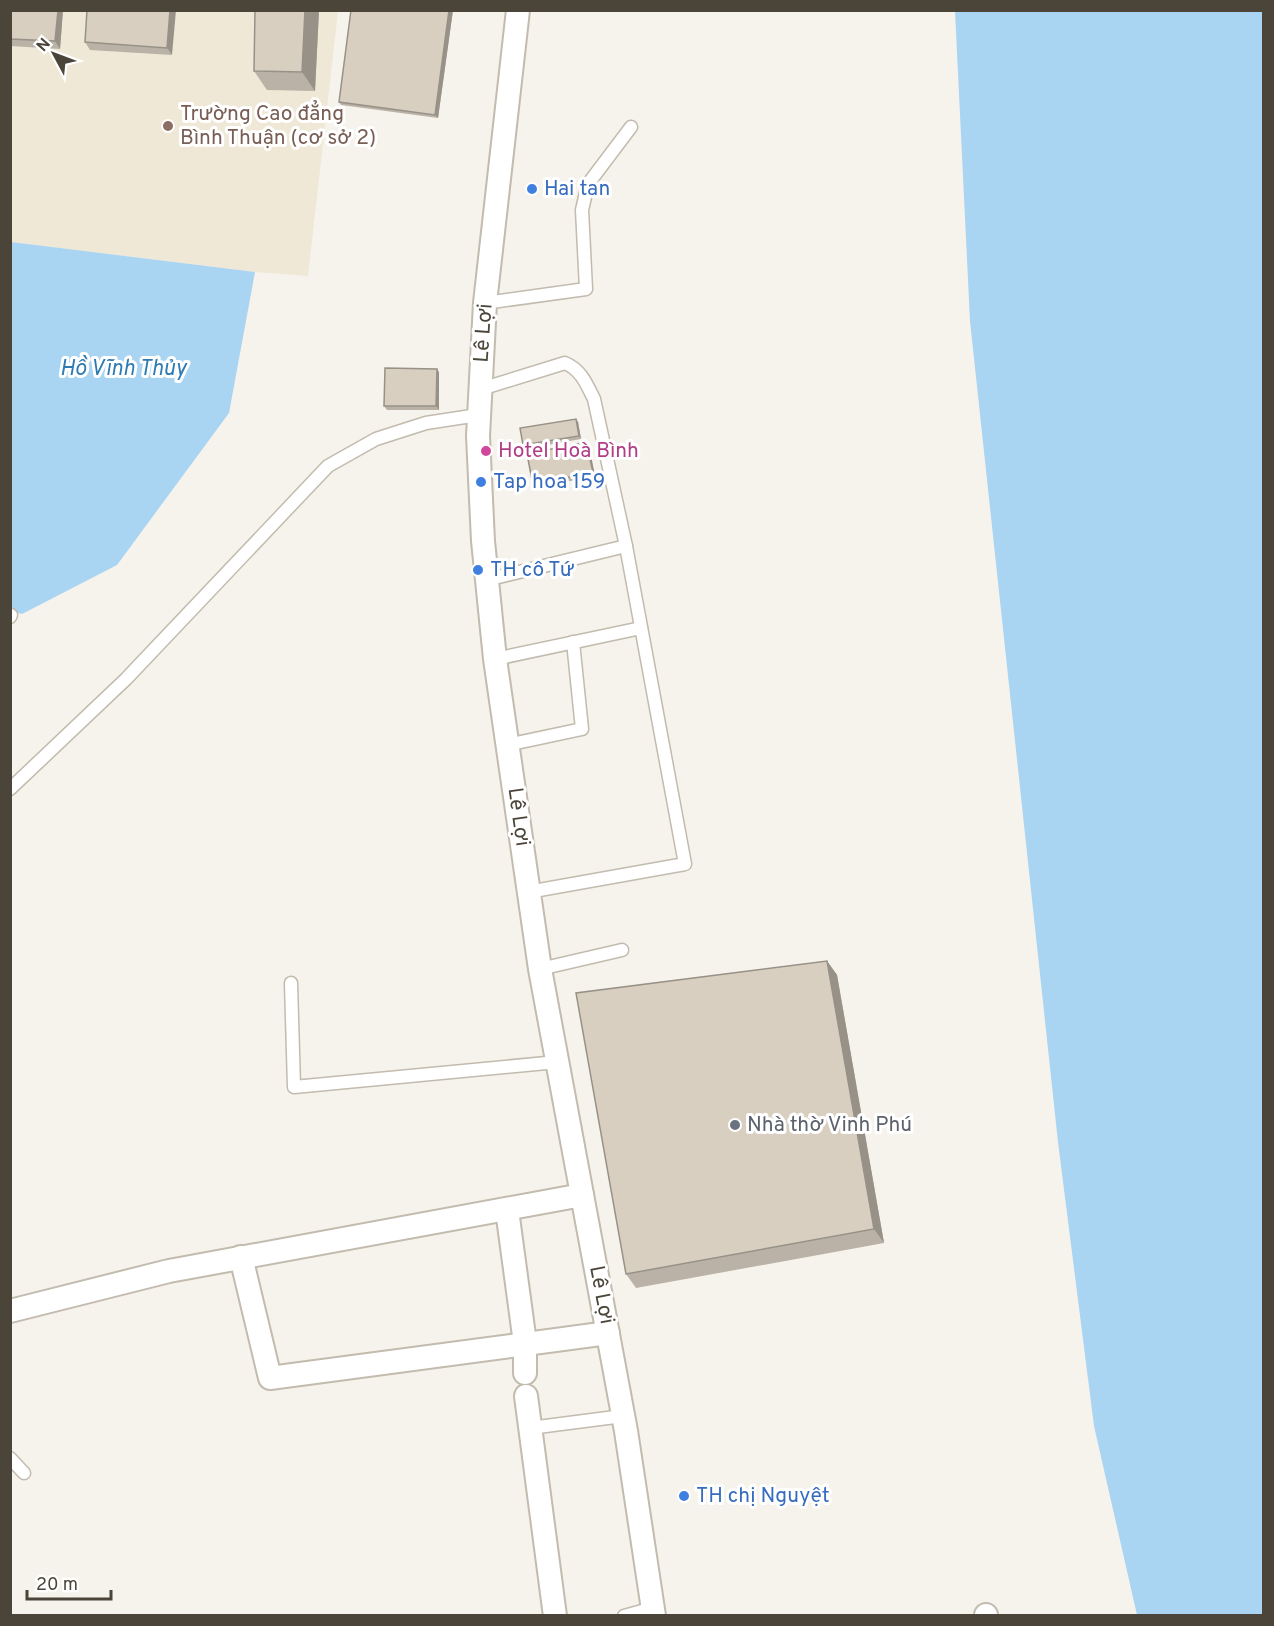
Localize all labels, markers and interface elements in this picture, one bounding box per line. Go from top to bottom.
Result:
north arrow [24,24,84,84]
text: N [33,35,56,56]
place label: Trường Cao đẳng Bình Thuận (cơ sở 2) [180,99,376,152]
marker: Trường Cao đẳng Bình Thuận (cơ sở 2) [161,119,175,133]
place label: Hai tan [544,176,610,203]
marker: Hai tan [525,182,539,196]
street label: Lê Lợi [468,303,500,363]
water label: Hồ Vĩnh Thủy [60,355,188,383]
place label: Hotel Hoà Bình [498,438,639,465]
marker: Hotel Hoà Bình [479,444,493,458]
place label: Tap hoa 159 [493,469,605,496]
marker: Tap hoa 159 [474,475,488,489]
place label: TH cô Tứ [490,557,575,584]
marker: TH cô Tứ [471,563,485,577]
street label: Lê Lợi [501,786,535,848]
place label: Nhà thờ Vinh Phú [747,1112,912,1139]
marker: Nhà thờ Vinh Phú [728,1118,742,1132]
street label: Lê Lợi [582,1263,620,1327]
place label: TH chị Nguyệt [696,1483,830,1510]
marker: TH chị Nguyệt [677,1489,691,1503]
scale bar [27,1563,111,1601]
text: 20 m [36,1574,78,1597]

